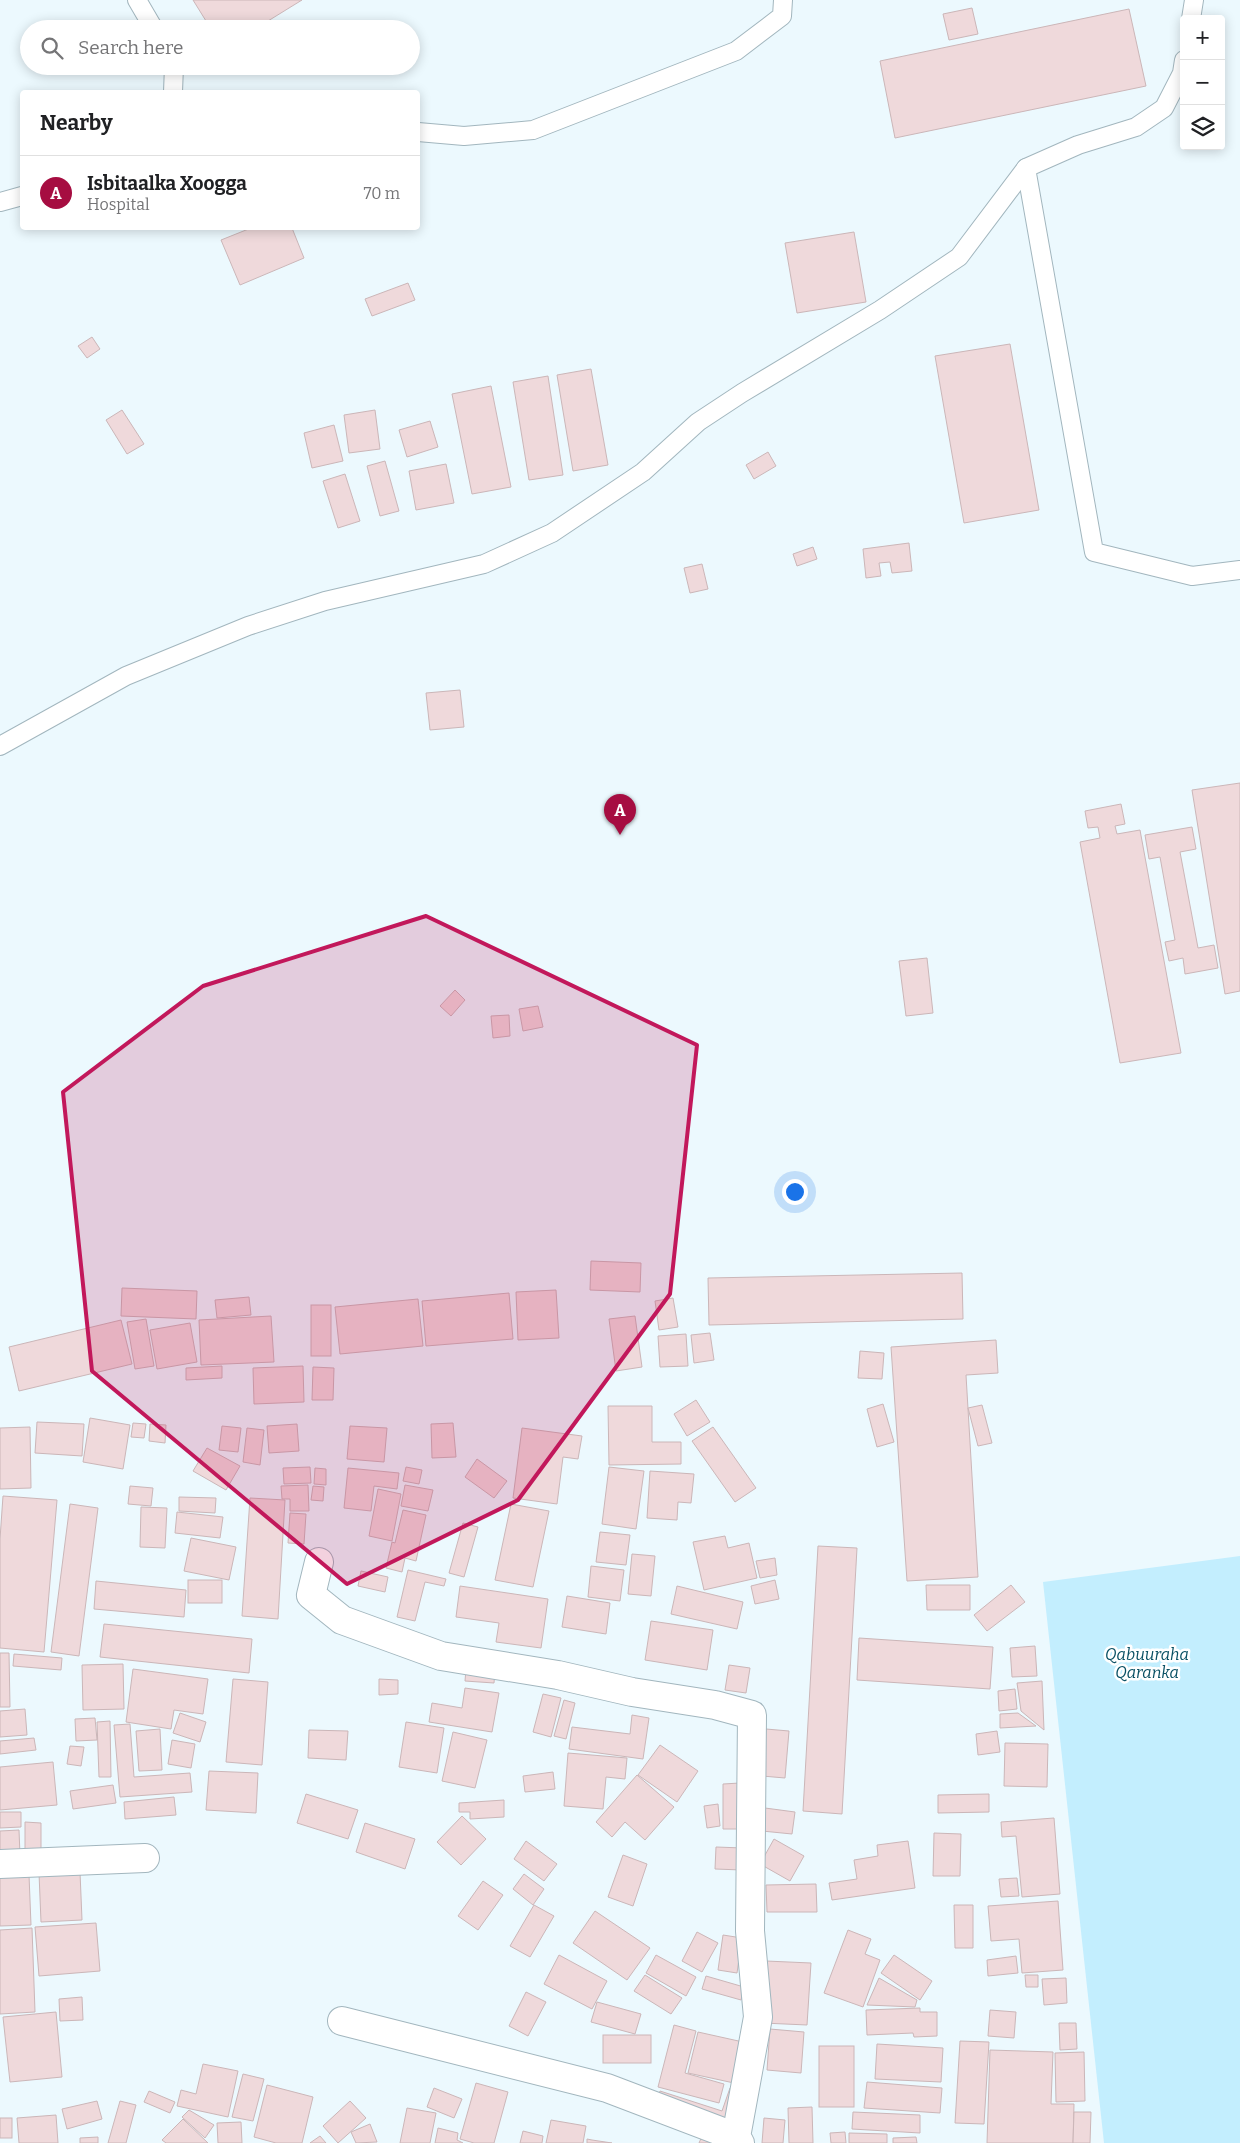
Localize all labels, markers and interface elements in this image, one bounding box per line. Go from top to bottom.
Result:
map controls [1180,15,1225,150]
button: + [1180,15,1225,60]
search box [20,20,420,75]
icon: search [38,34,66,62]
text: Search here [78,36,183,59]
button: − [1180,60,1225,105]
button: layers [1180,105,1225,150]
text: Nearby [40,110,113,136]
text: Isbitaalka Xoogga [87,172,247,195]
text: A [50,184,62,203]
text: 70 m [364,184,400,203]
text: Hospital [87,195,150,214]
pin: A [604,794,636,835]
your location [782,1179,808,1205]
park label: Qabuuraha Qaranka [1105,1645,1189,1682]

